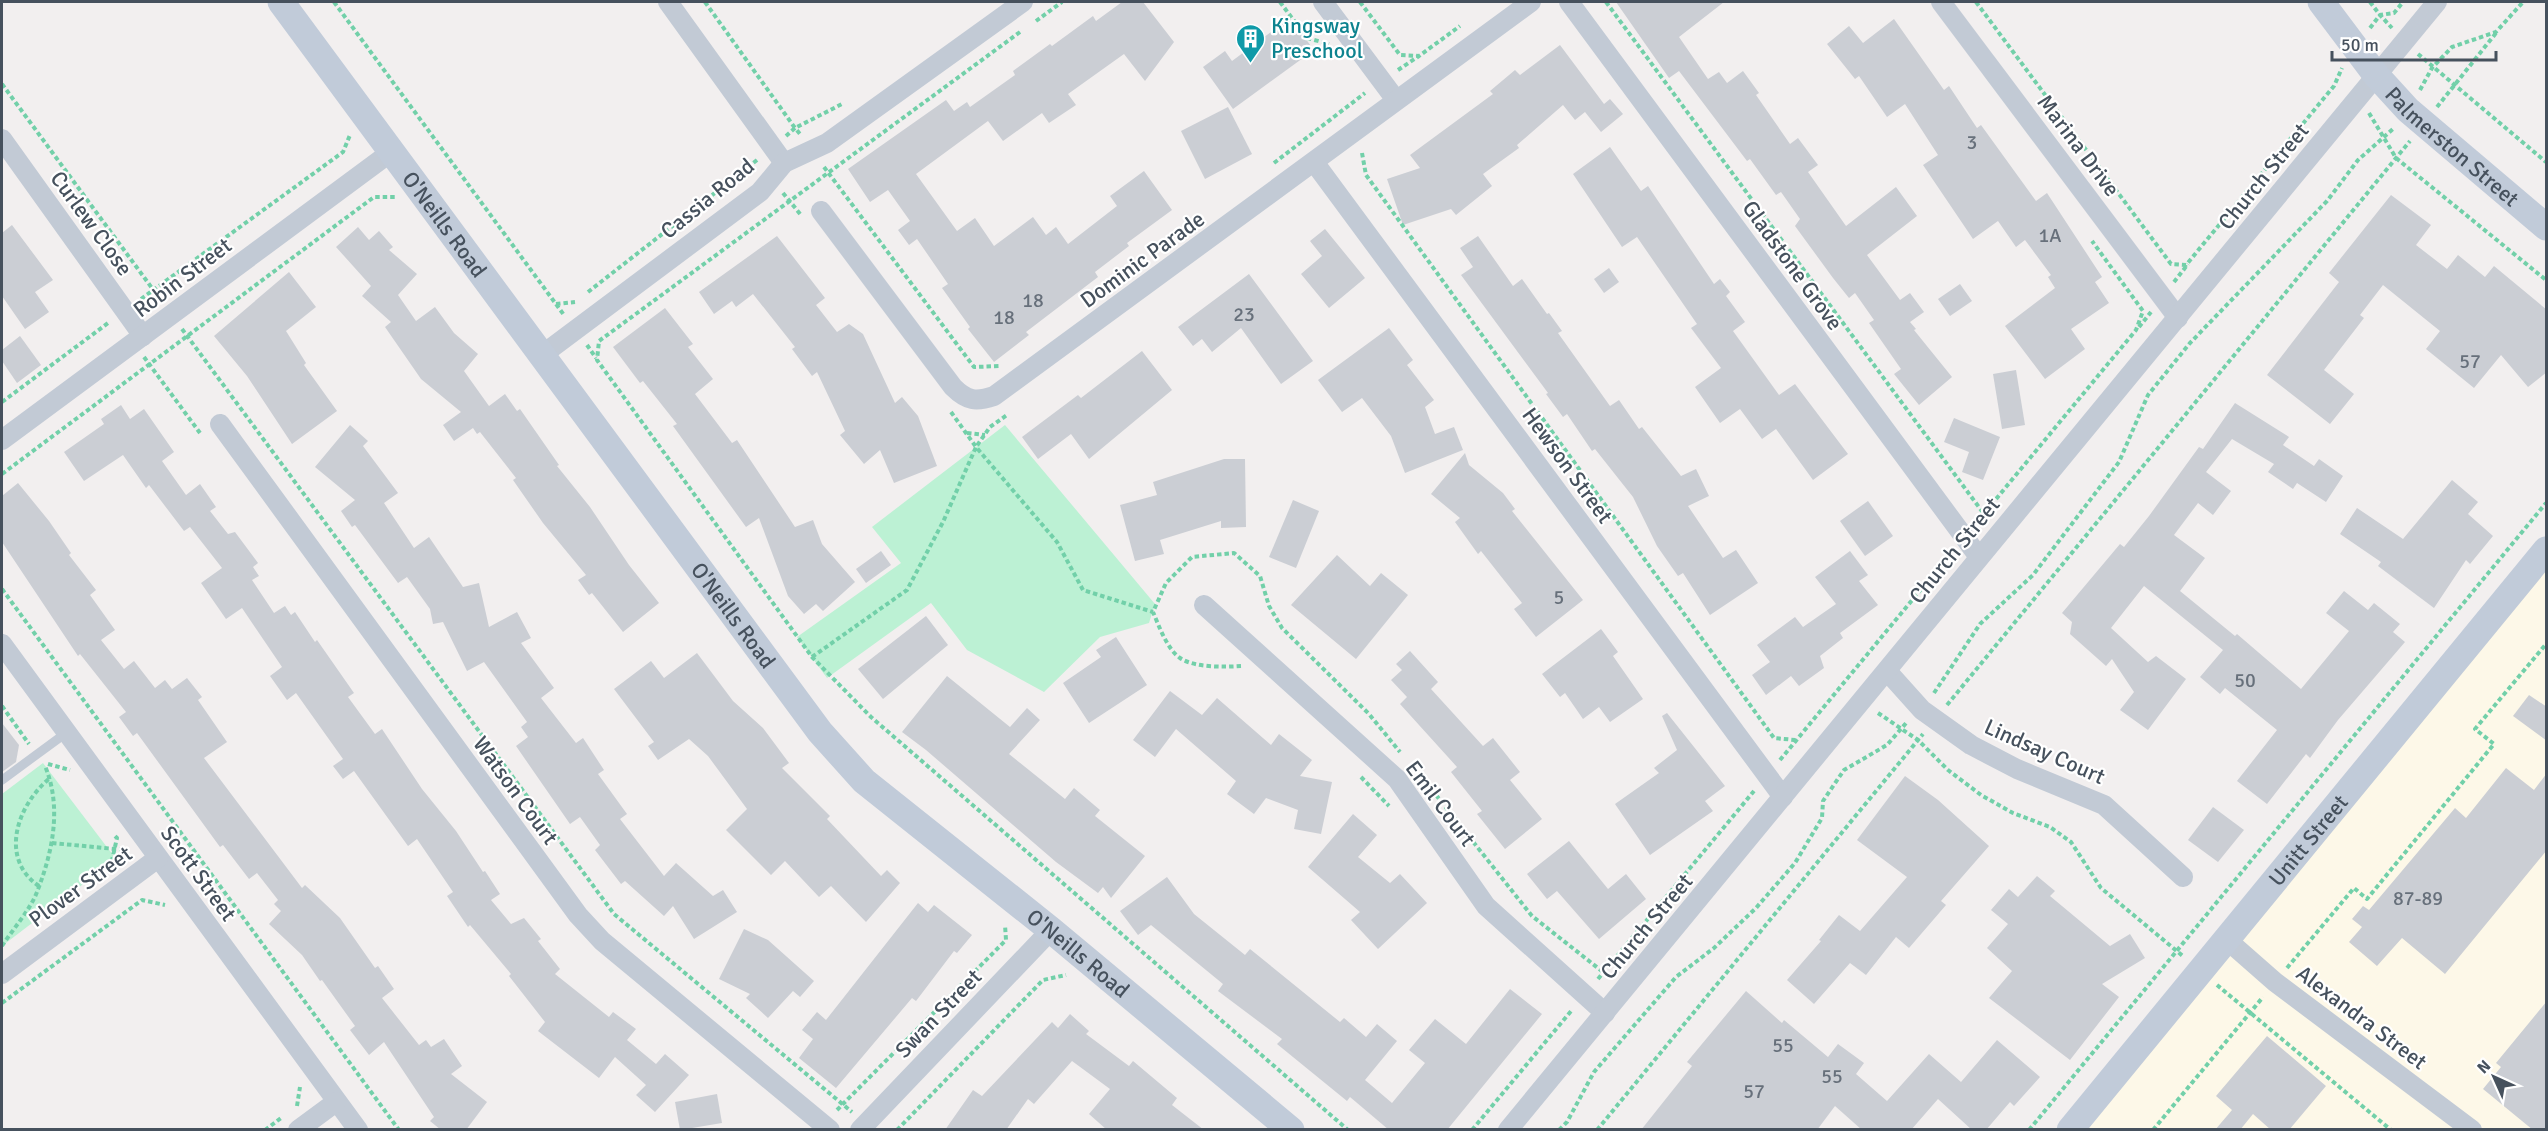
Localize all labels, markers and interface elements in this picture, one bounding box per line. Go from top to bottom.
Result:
place label: Kingsway Preschool [1271,12,1363,64]
building icon: Kingsway Preschool [1234,22,1266,64]
scale bar [2332,24,2496,62]
text: 50 m [2341,34,2379,56]
street label: Palmerston Street [2379,81,2525,213]
street label: Marina Drive [2032,89,2126,202]
street label: Church Street [2212,117,2315,235]
house number: 3 [1967,130,1977,155]
street label: Cassia Road [655,152,760,244]
street label: Curlew Close [45,166,139,281]
street label: O'Neills Road [396,166,493,283]
street label: Gladstone Grove [1737,195,1849,335]
street label: Dominic Parade [1075,205,1210,314]
house number: 1A [2038,223,2062,248]
street label: Robin Street [128,232,237,323]
house number: 18 [1022,288,1044,313]
house number: 23 [1233,302,1255,327]
house number: 18 [993,305,1015,330]
house number: 57 [2459,349,2481,374]
street label: Hewson Street [1516,402,1619,529]
street label: Church Street [1903,491,2006,609]
street label: O'Neills Road [685,557,781,674]
house number: 5 [1554,585,1564,610]
house number: 50 [2234,668,2256,693]
street label: Lindsay Court [1980,713,2110,790]
street label: Watson Court [467,731,564,850]
street label: Emil Court [1400,755,1482,852]
street label: Unitt Street [2263,789,2354,892]
street label: Scott Street [155,820,242,926]
street label: Plover Street [23,840,137,933]
street label: Church Street [1594,868,1699,985]
house number: 87-89 [2393,886,2443,911]
street label: O'Neills Road [1021,903,1135,1004]
street label: Alexandra Street [2291,960,2433,1075]
street label: Swan Street [889,963,987,1063]
house number: 55 [1772,1033,1794,1058]
north arrow [2464,1047,2524,1107]
text: N [2473,1056,2495,1078]
house number: 55 [1821,1064,1843,1089]
house number: 57 [1743,1079,1765,1104]

